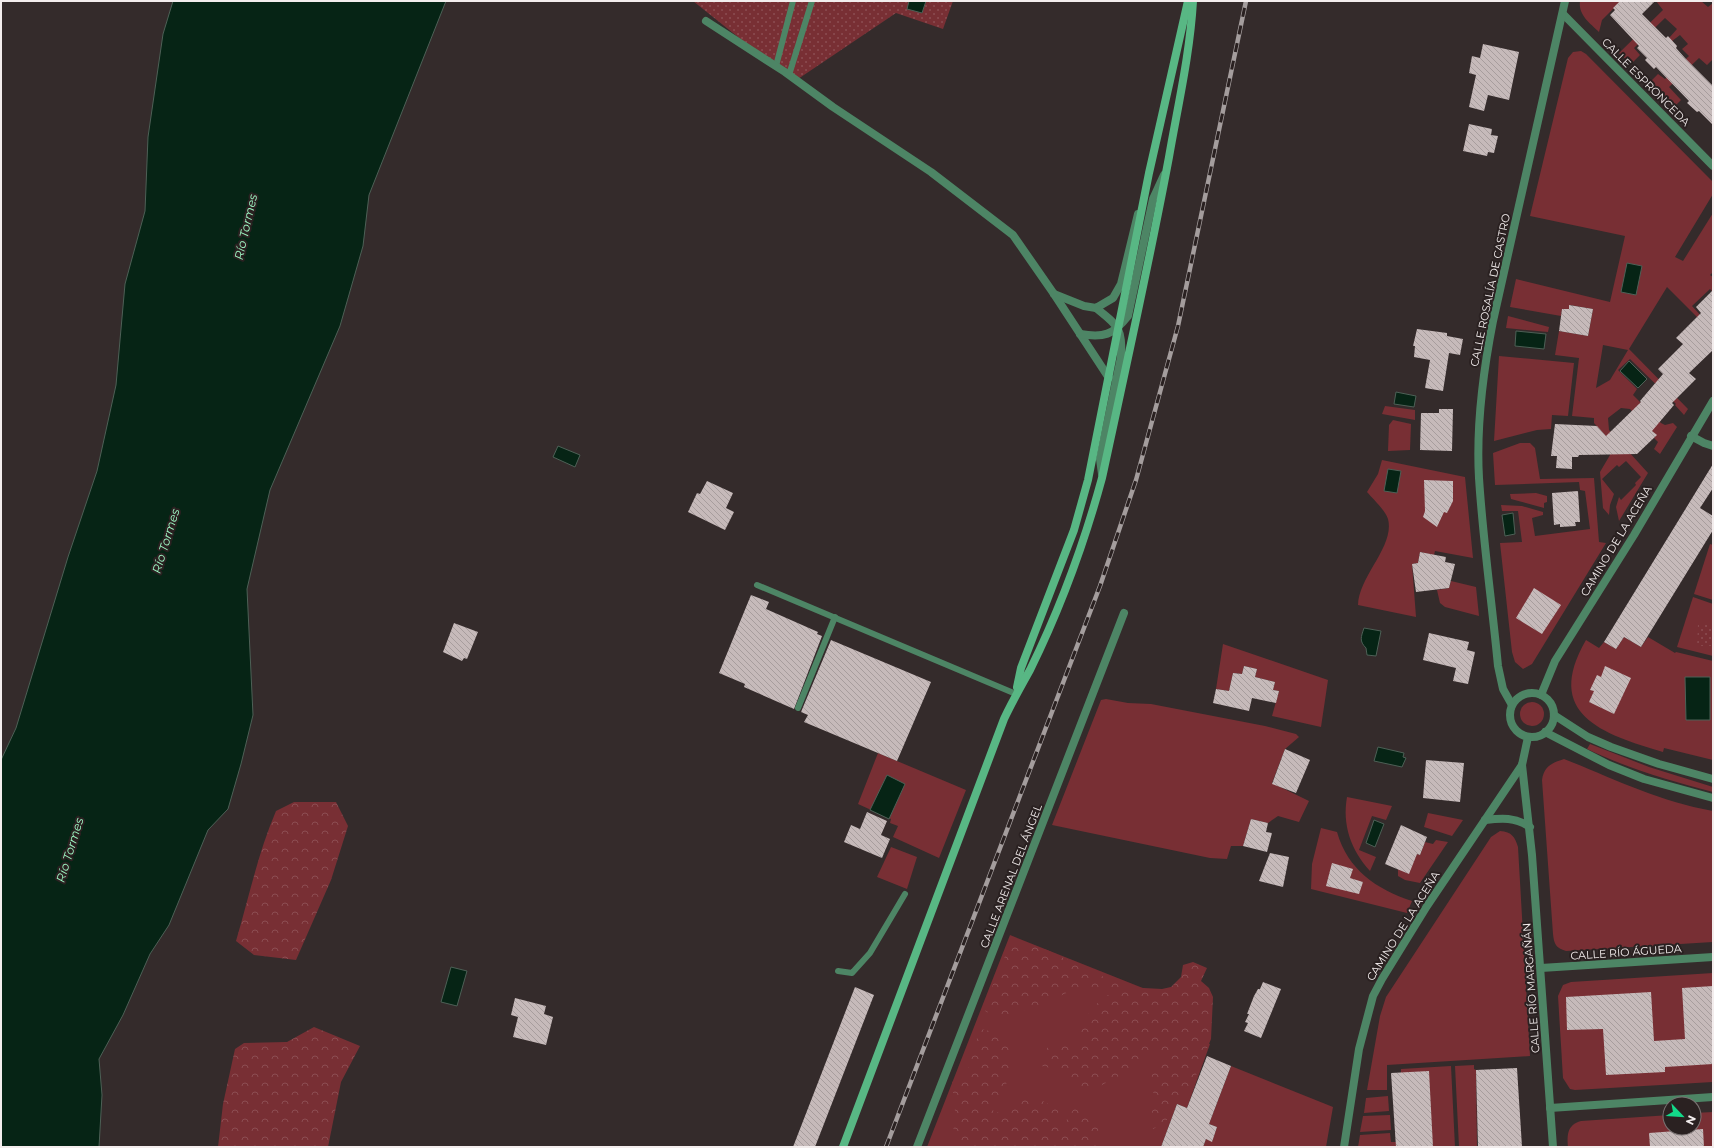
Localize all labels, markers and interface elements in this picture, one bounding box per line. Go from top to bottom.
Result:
street label: CALLE ESPRONCEDA [1599,35,1693,129]
water label: Río Tormes [231,192,260,261]
street label: CALLE ROSALÍA DE CASTRO [1467,212,1513,368]
street label: CAMINO DE LA ACEÑA [1577,483,1655,599]
water label: Río Tormes [149,507,183,575]
street label: CALLE ARENAL DEL ÁNGEL [977,802,1045,950]
water label: Río Tormes [53,816,87,884]
street label: CAMINO DE LA ACEÑA [1363,868,1443,983]
street label: CALLE RÍO MARGAÑÁN [1519,922,1543,1054]
street label: CALLE RÍO ÁGUEDA [1570,941,1682,963]
north arrow [1662,1096,1702,1136]
text: N [1683,1113,1699,1127]

